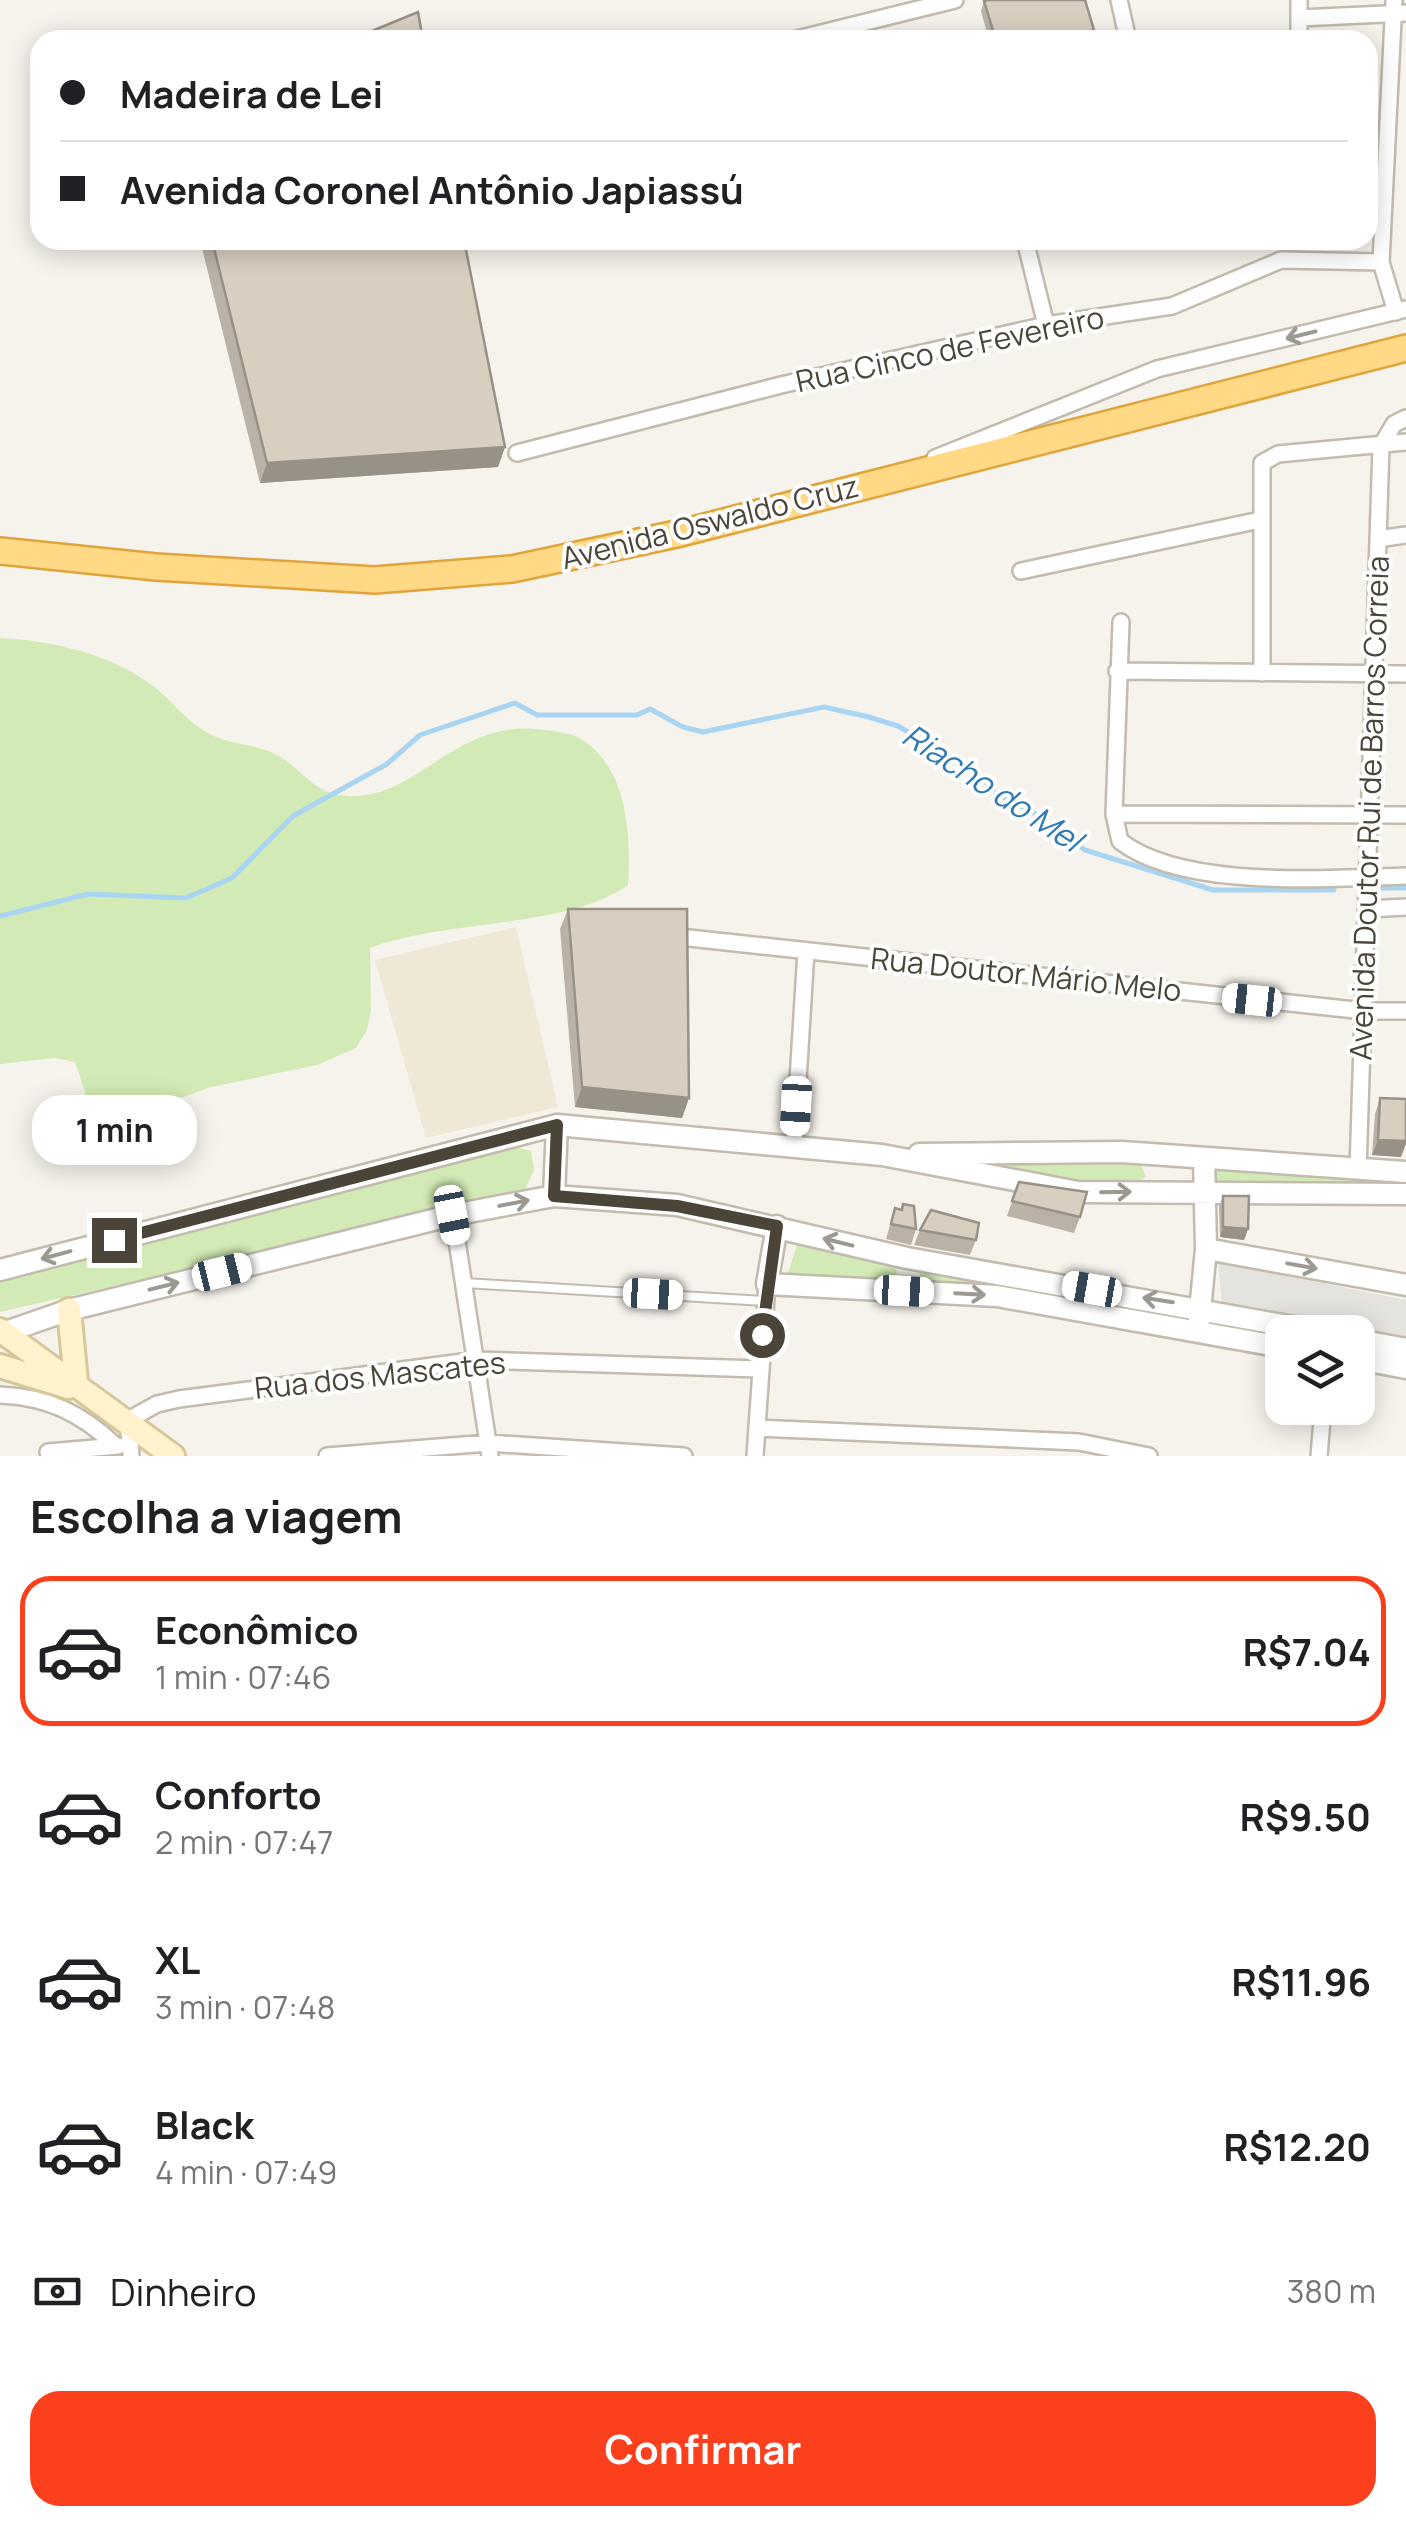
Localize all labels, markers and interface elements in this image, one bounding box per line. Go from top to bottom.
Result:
text: Madeira de Lei [120,67,383,119]
text: Avenida Coronel Antônio Japiassú [120,163,744,215]
street label: Rua Cinco de Fevereiro [792,296,1107,401]
one-way arrow [1286,327,1318,345]
street label: Avenida Oswaldo Cruz [557,465,863,578]
street label: Avenida Doutor Rui de Barros Correia [1339,555,1398,1061]
water label: Riacho do Mel [895,713,1093,863]
street label: Rua Doutor Mário Melo [869,937,1183,1010]
car [1221,982,1283,1018]
car [779,1075,813,1137]
callout: 1 min [32,1095,196,1165]
text: 1 min [75,1108,154,1152]
car [432,1183,472,1247]
one-way arrow [1099,1183,1131,1202]
one-way arrow [498,1193,530,1212]
route end [92,1218,137,1263]
one-way arrow [823,1231,854,1250]
one-way arrow [41,1247,72,1266]
car [189,1250,255,1294]
one-way arrow [1286,1257,1318,1276]
car [1060,1269,1124,1309]
car [873,1274,935,1308]
one-way arrow [147,1276,179,1294]
car [622,1277,684,1311]
one-way arrow [953,1285,985,1304]
one-way arrow [1142,1290,1174,1309]
route start [740,1313,785,1358]
map controls [1265,1315,1375,1425]
button: layers [1265,1315,1375,1425]
street label: Rua dos Mascates [252,1341,507,1408]
text: Escolha a viagem [30,1485,402,1547]
text: Econômico [155,1603,359,1655]
icon: car [35,1606,125,1696]
text: R$7.04 [1243,1625,1371,1677]
text: 1 min · 07:46 [155,1655,331,1699]
text: Conforto [155,1768,321,1820]
icon: car [35,1771,125,1861]
text: R$9.50 [1240,1790,1371,1842]
text: 2 min · 07:47 [155,1820,333,1864]
text: XL [155,1933,200,1985]
icon: car [35,1936,125,2026]
text: R$11.96 [1232,1955,1371,2007]
text: 3 min · 07:48 [155,1985,335,2029]
text: Black [155,2098,254,2150]
icon: car [35,2101,125,2191]
text: R$12.20 [1224,2120,1371,2172]
text: 4 min · 07:49 [155,2150,337,2194]
icon: cash [30,2264,85,2319]
text: Dinheiro [110,2265,256,2317]
text: 380 m [1287,2269,1376,2313]
button: Confirmar [30,2391,1376,2506]

